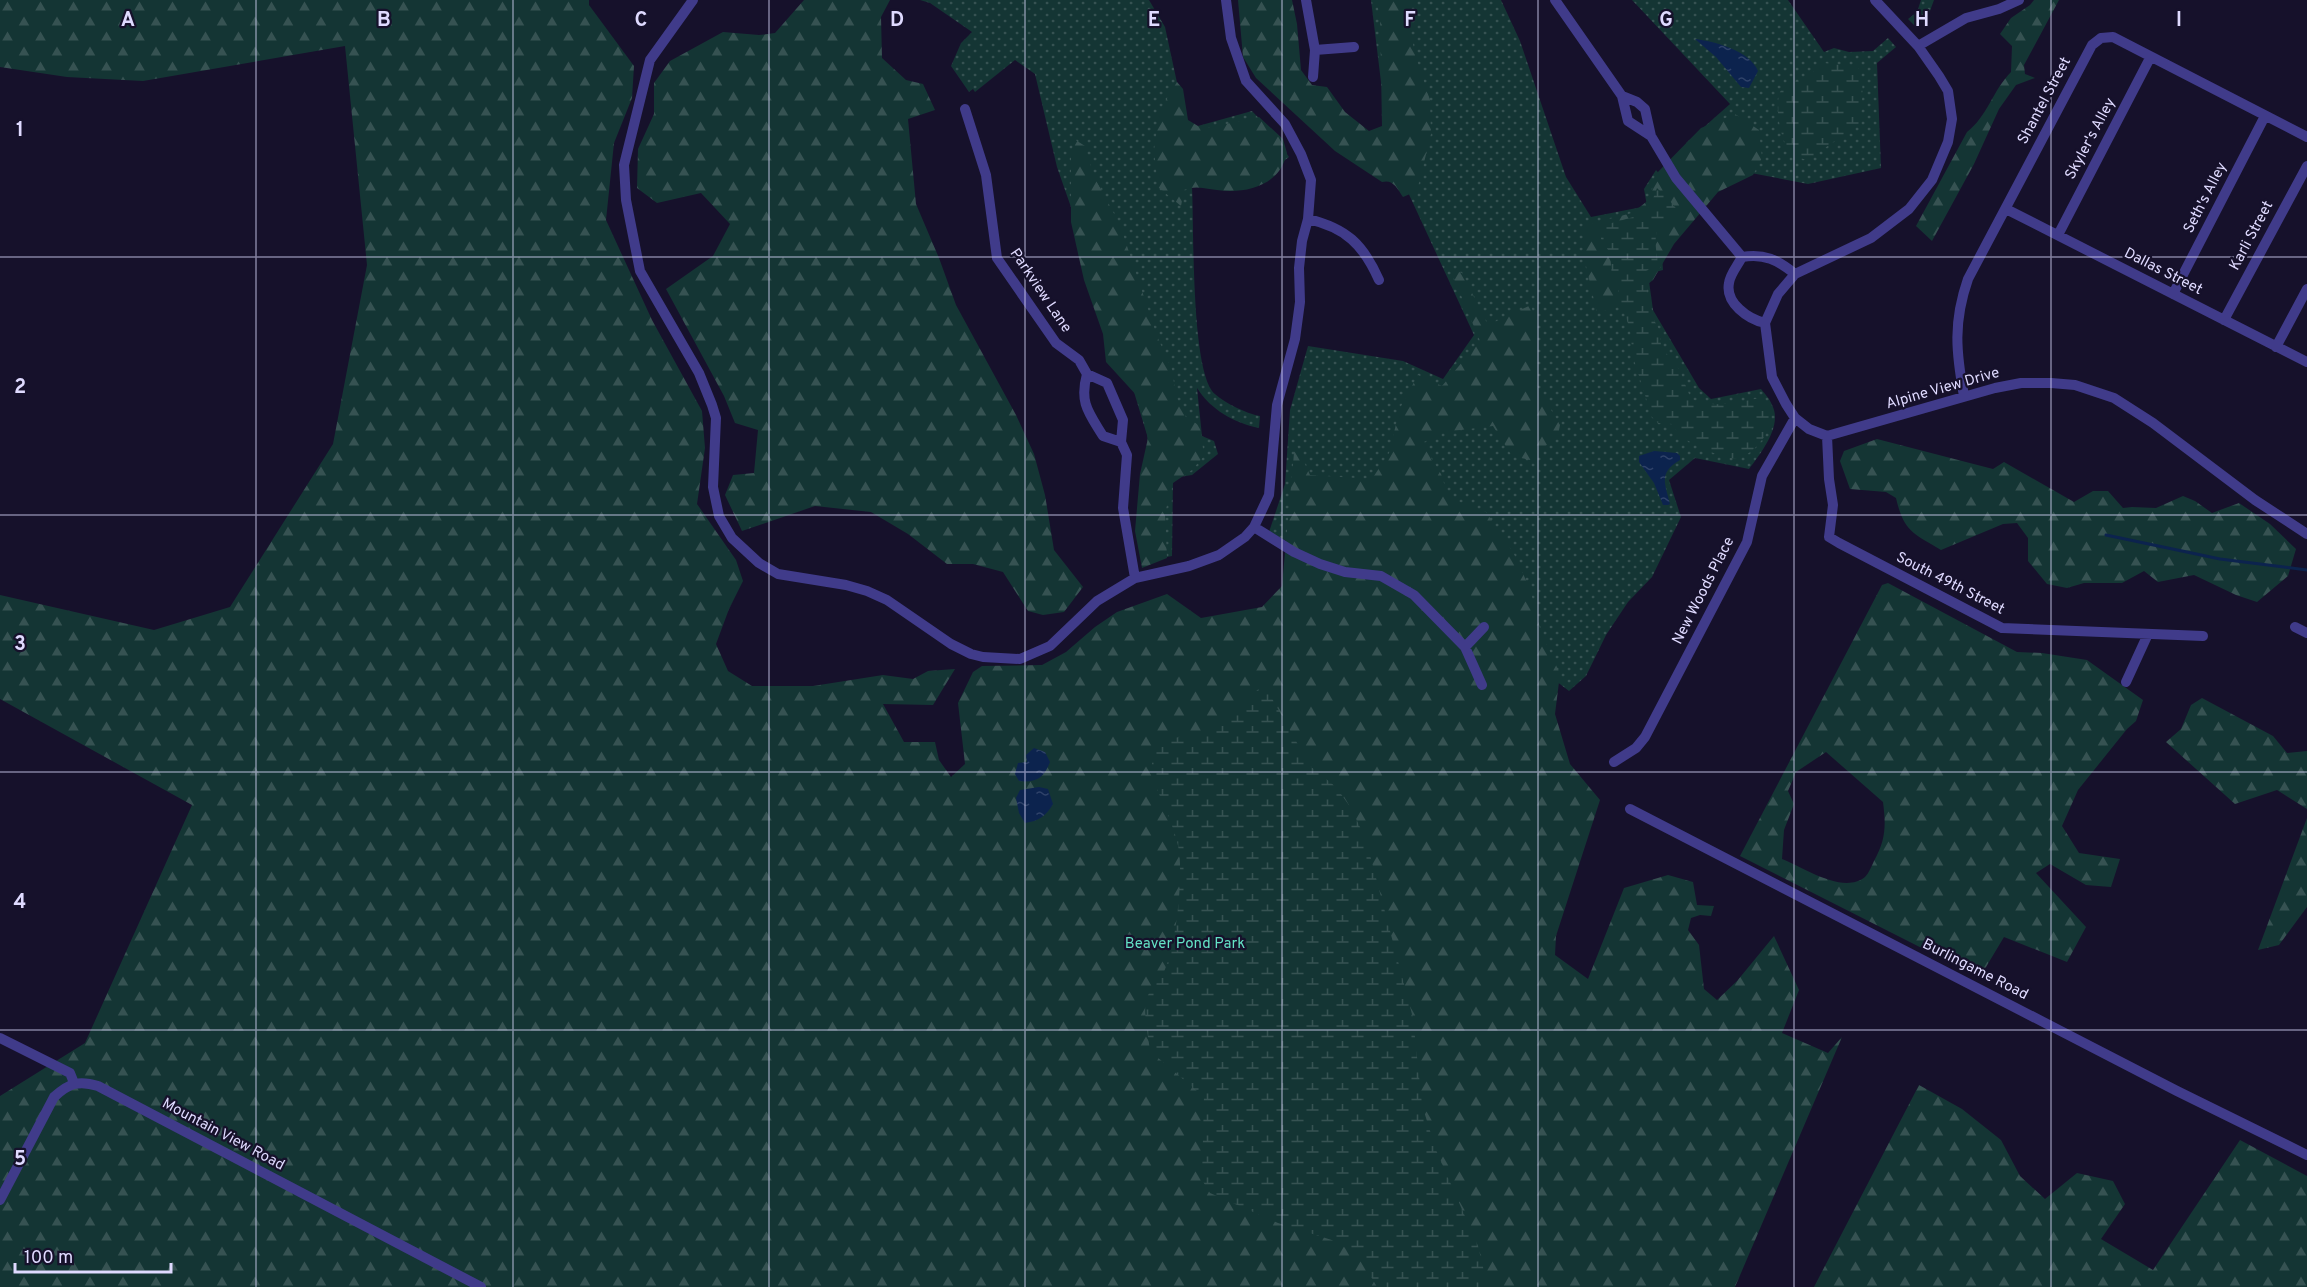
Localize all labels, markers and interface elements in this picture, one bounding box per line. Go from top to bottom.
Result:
text: A [121,8,135,34]
text: B [377,8,391,34]
text: C [635,8,647,34]
text: D [890,8,904,34]
text: E [1148,8,1160,34]
text: F [1404,8,1416,34]
text: G [1659,8,1673,34]
text: H [1915,8,1929,34]
text: I [2176,8,2182,34]
street label: Shantel Street [2014,54,2076,148]
street label: Skyler's Alley [2062,95,2120,183]
text: 1 [16,118,24,144]
street label: Seth's Alley [2180,159,2232,237]
street label: Karli Street [2226,198,2278,274]
street label: Dallas Street [2121,244,2205,300]
street label: Parkview Lane [1005,245,1075,337]
street label: Alpine View Drive [1884,364,2002,414]
text: 2 [14,375,26,401]
street label: New Woods Place [1669,534,1739,648]
street label: South 49th Street [1892,548,2008,620]
text: 3 [14,632,26,658]
text: 4 [14,890,26,916]
park label: Beaver Pond Park [1125,935,1245,954]
street label: Burlingame Road [1919,935,2031,1005]
street label: Mountain View Road [158,1095,288,1175]
text: 5 [14,1147,26,1173]
scale bar [15,1236,171,1274]
text: 100 m [24,1247,73,1270]

